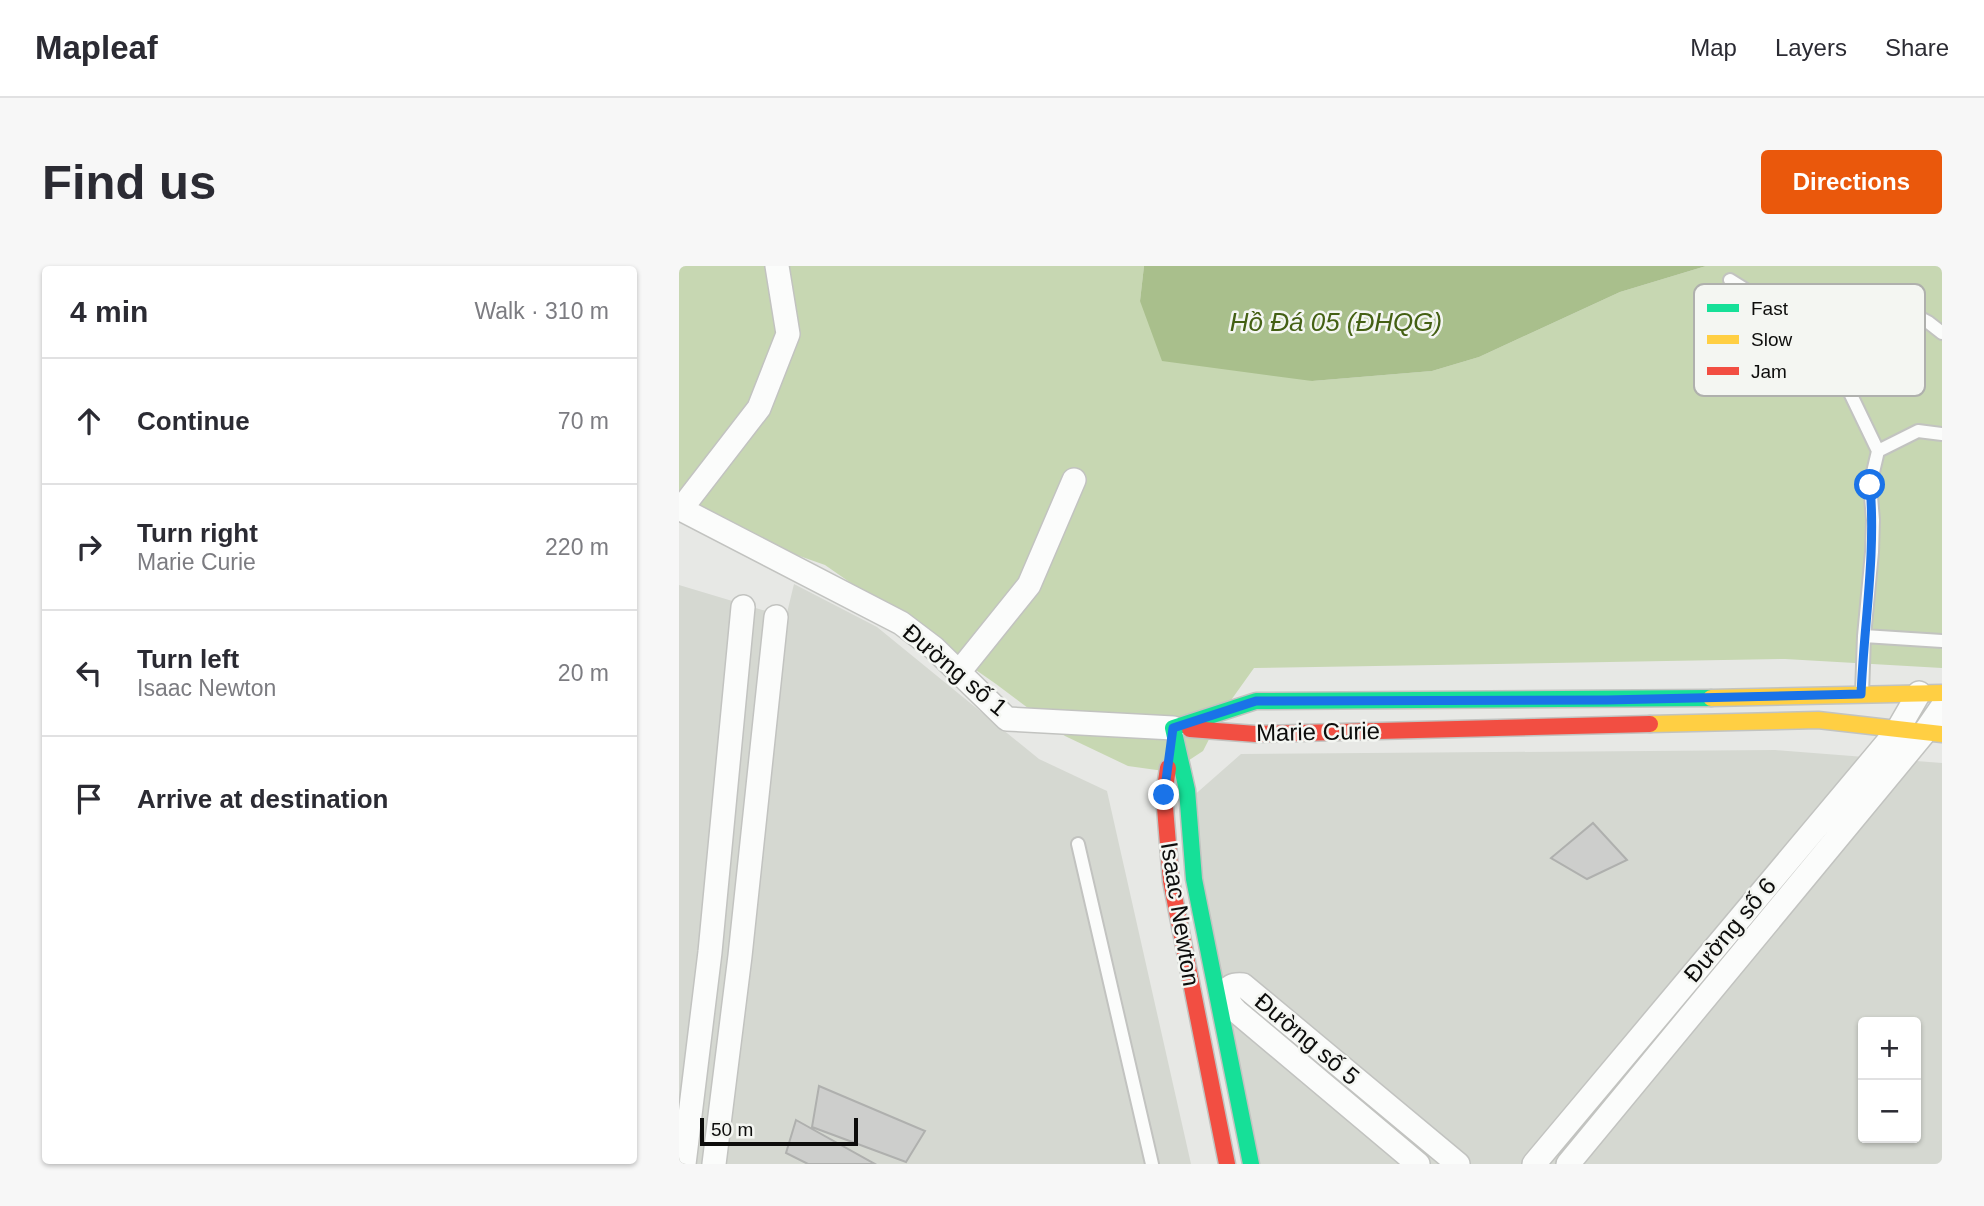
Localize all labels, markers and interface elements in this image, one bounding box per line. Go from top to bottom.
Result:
text: Mapleaf [35,29,158,66]
text: Map [1690,34,1737,61]
text: Layers [1775,34,1847,61]
text: Share [1885,34,1949,61]
button: Directions [1761,150,1942,214]
text: Find us [42,155,216,209]
legend [1694,284,1925,396]
text: 4 min [70,295,148,328]
text: Walk · 310 m [474,298,609,324]
text: Fast [1751,298,1789,319]
water label: Hồ Đá 05 (ĐHQG) [1230,307,1442,337]
text: Slow [1751,329,1792,350]
text: Jam [1751,361,1787,382]
icon: ahead [70,402,108,440]
text: Continue [137,406,250,436]
text: 70 m [558,408,609,434]
route start [1854,469,1885,500]
text: Turn right [137,518,258,548]
icon: right [70,528,108,566]
text: 220 m [545,534,609,560]
text: Marie Curie [137,549,256,575]
street label: Đường số 1 [898,618,1013,721]
text: Turn left [137,644,239,674]
icon: left [70,654,108,692]
text: 20 m [558,660,609,686]
text: Isaac Newton [137,675,276,701]
street label: Marie Curie [1256,717,1380,746]
route end [1148,779,1179,810]
icon: arrive [70,780,108,818]
text: Arrive at destination [137,784,388,814]
street label: Isaac Newton [1156,840,1205,988]
street label: Đường số 6 [1678,872,1781,987]
street label: Đường số 5 [1250,987,1365,1090]
map controls [1858,1017,1921,1143]
button: + [1858,1017,1921,1080]
button: − [1858,1080,1921,1143]
scale bar [700,1115,857,1147]
text: 50 m [711,1119,753,1140]

